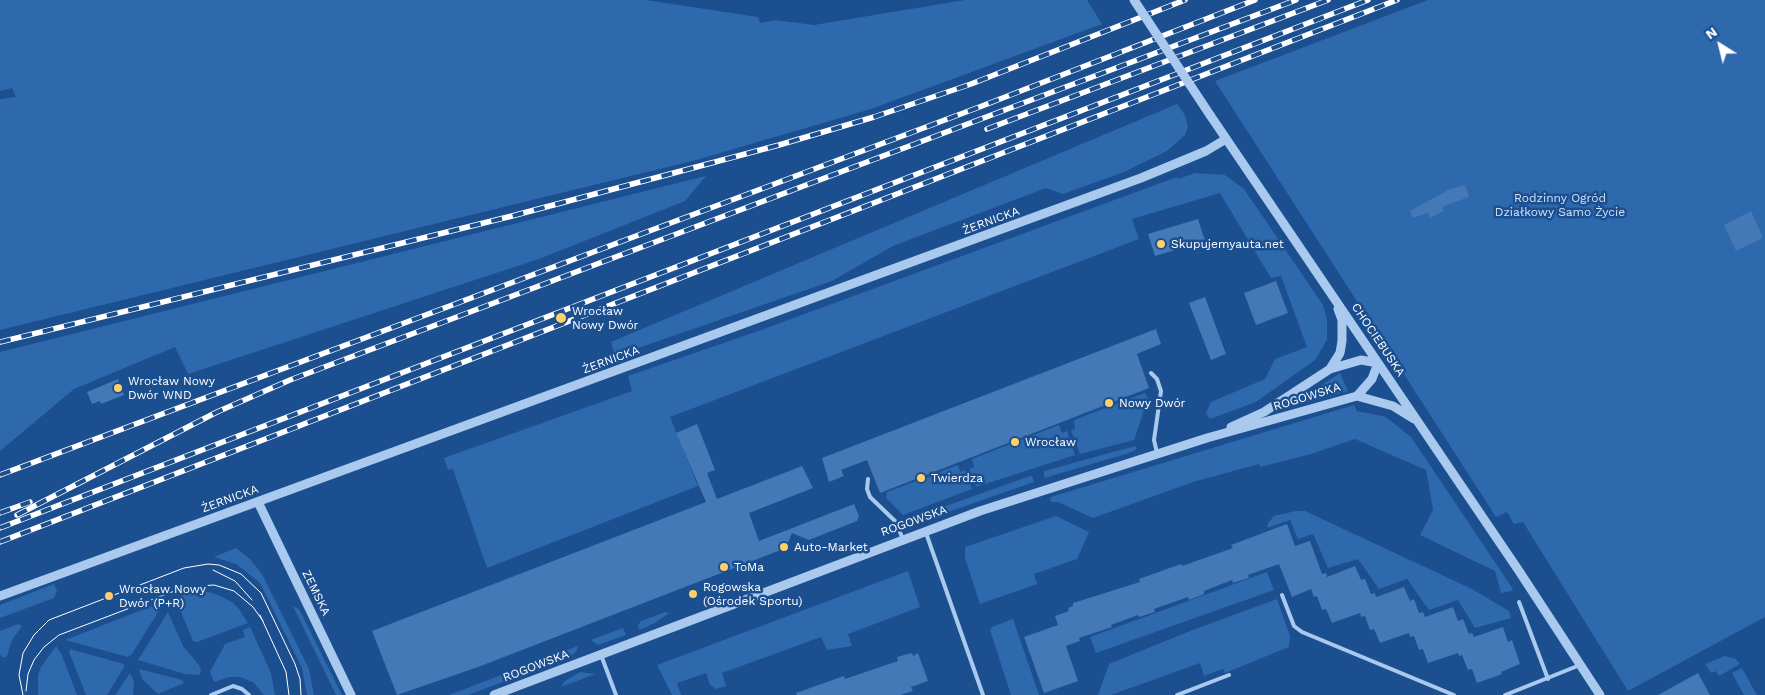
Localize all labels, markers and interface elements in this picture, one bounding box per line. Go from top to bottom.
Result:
north arrow [1695,20,1745,70]
text: N [1702,23,1720,42]
park label: Rodzinny Ogród Działkowy Samo Życie [1495,191,1625,219]
street label: ŻERNICKA [961,204,1021,238]
place label: Skupujemyauta.net [1171,237,1284,251]
marker: Skupujemyauta.net [1155,238,1167,250]
street label: CHOCIEBUSKA [1348,301,1408,379]
place label: Wrocław Nowy Dwór [572,304,639,332]
marker: Wrocław Nowy Dwór [554,311,568,325]
street label: ŻERNICKA [581,343,641,377]
place label: Wrocław Nowy Dwór WND [128,374,215,402]
street label: ROGOWSKA [1272,380,1342,414]
marker: Wrocław Nowy Dwór WND [112,382,124,394]
place label: Nowy Dwór [1119,396,1186,410]
marker: Nowy Dwór [1103,397,1115,409]
place label: Wrocław [1025,435,1076,449]
marker: Wrocław [1009,436,1021,448]
place label: Twierdza [931,471,983,485]
marker: Twierdza [915,472,927,484]
street label: ŻERNICKA [200,482,260,516]
street label: ROGOWSKA [879,502,949,540]
place label: Auto-Market [794,540,868,554]
marker: Auto-Market [778,541,790,553]
place label: ToMa [734,560,764,574]
marker: ToMa [718,561,730,573]
street label: ZEMSKA [299,568,333,618]
place label: Rogowska (Ośrodek Sportu) [703,580,802,608]
place label: Wrocław Nowy Dwór (P+R) [119,582,206,610]
marker: Rogowska (Ośrodek Sportu) [687,588,699,600]
marker: Wrocław Nowy Dwór (P+R) [103,590,115,602]
street label: ROGOWSKA [501,647,571,685]

